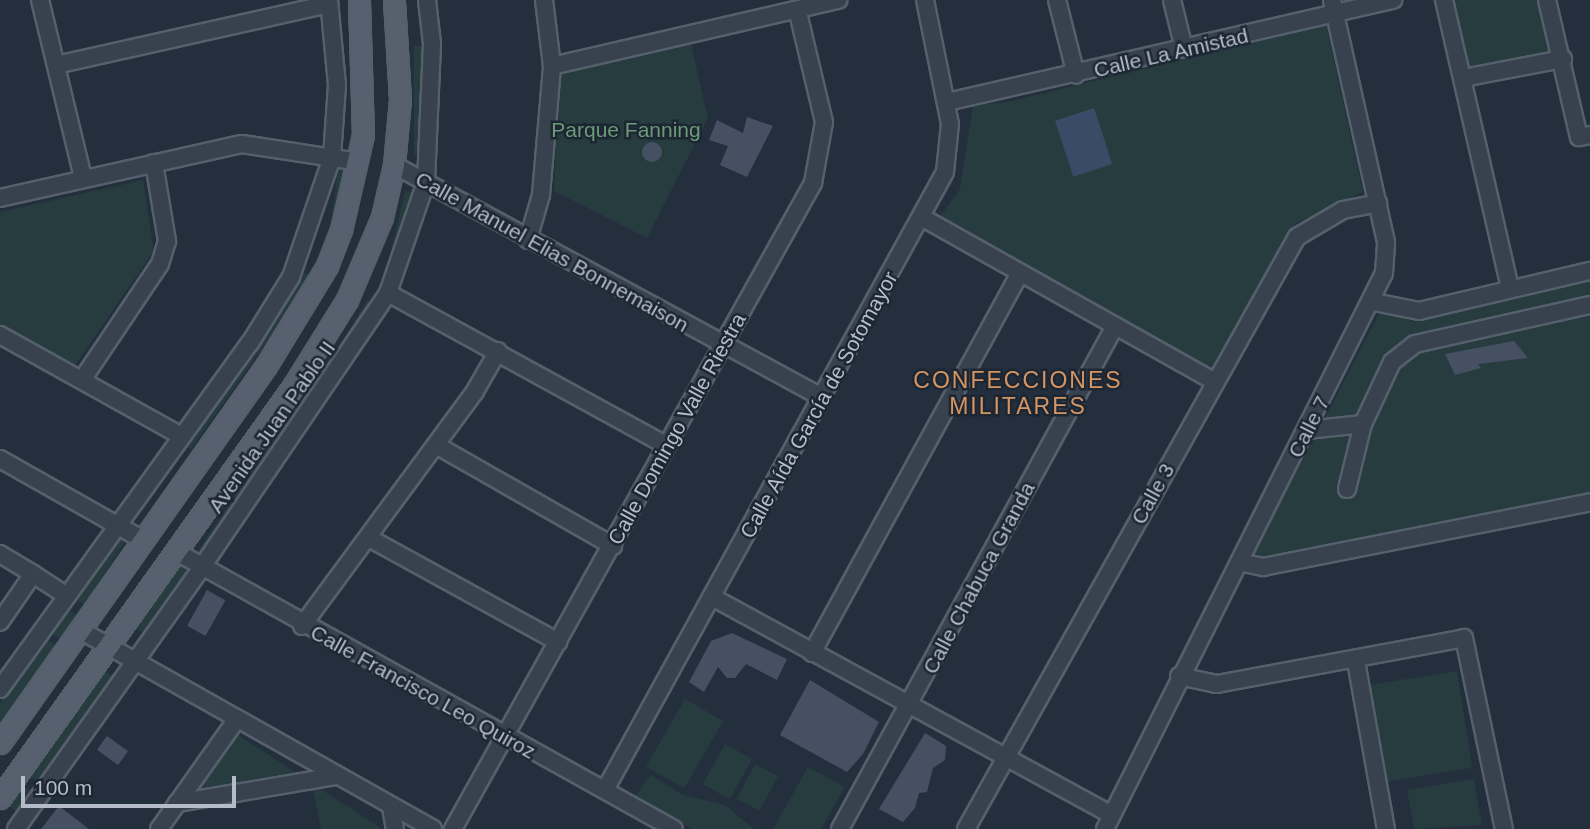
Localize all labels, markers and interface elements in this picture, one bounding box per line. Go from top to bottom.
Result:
street label: Calle La Amistad [1091,23,1251,83]
park label: Parque Fanning [551,117,701,143]
street label: Calle Manuel Elias Bonnemaison [411,166,693,338]
street label: Calle Aída García de Sotomayor [735,267,903,543]
street label: Calle Domingo Valle Riestra [603,309,751,549]
street label: Avenida Juan Pablo II [203,336,341,518]
district label: CONFECCIONES MILITARES [915,366,1121,420]
street label: Calle 7 [1283,392,1335,462]
street label: Calle 3 [1126,459,1180,529]
street label: Calle Chabuca Granda [918,478,1040,678]
street label: Calle Francisco Leo Quiroz [306,620,540,764]
scale bar [24,762,240,806]
text: 100 m [34,776,92,799]

